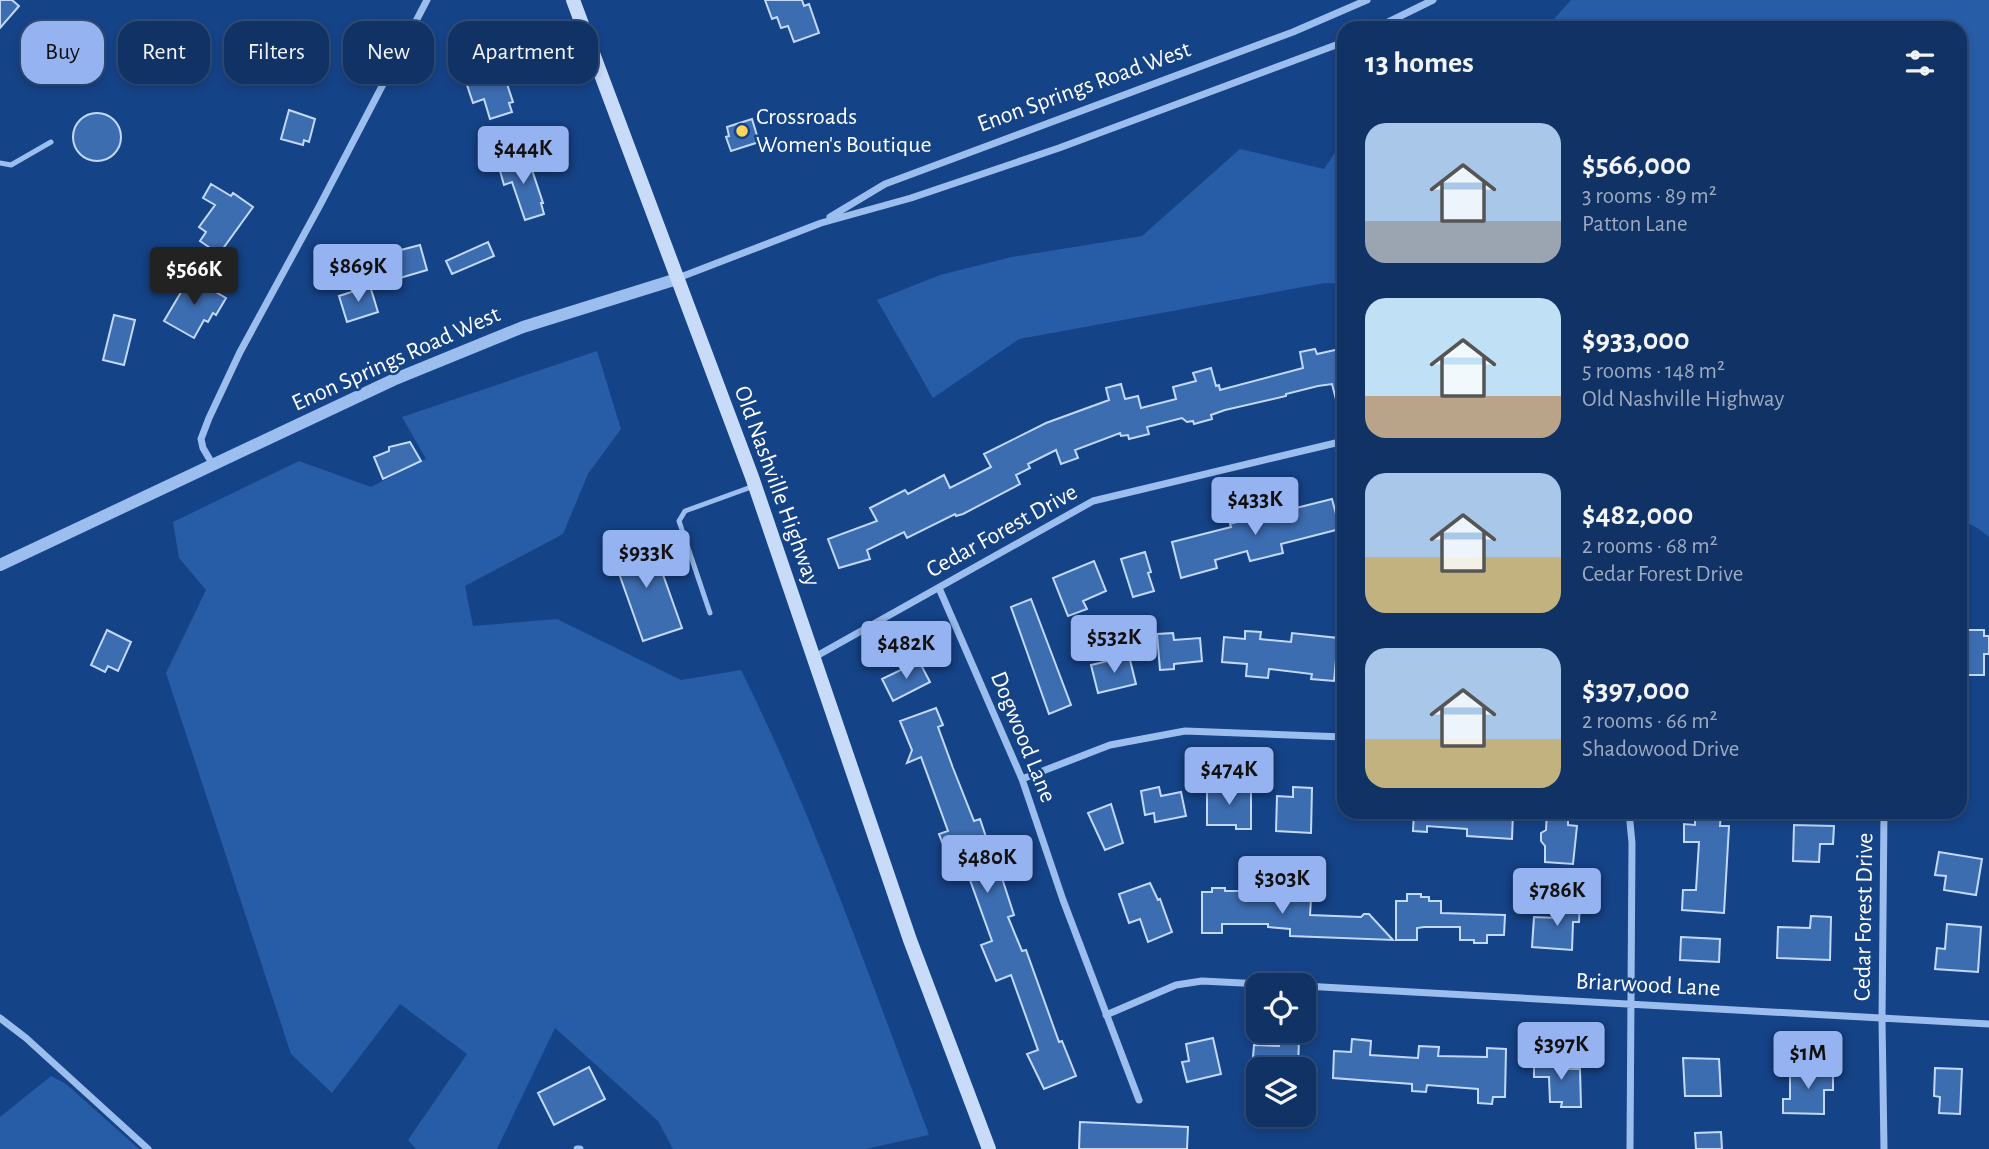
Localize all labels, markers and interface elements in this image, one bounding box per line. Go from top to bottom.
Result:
chip: Buy [21,21,104,84]
chip: Rent [118,21,210,84]
chip: Filters [224,21,329,84]
chip: New [343,21,434,84]
chip: Apartment [448,21,598,84]
street label: Enon Springs Road West [974,37,1194,137]
icon: filters [1901,44,1939,82]
text: 13 homes [1365,48,1474,78]
place label: Crossroads Women's Boutique [756,105,932,157]
marker: Crossroads Women's Boutique [734,123,750,139]
pin: $444K [474,127,572,186]
text: $444K [494,137,552,160]
text: $566,000 [1582,150,1691,180]
icon: home [1421,151,1505,235]
text: 3 rooms · 89 m² [1582,185,1717,208]
text: Patton Lane [1582,213,1688,236]
pin: $869K [309,244,407,304]
pin: $566K [145,247,243,307]
text: $869K [329,255,387,278]
text: $566K [166,258,222,281]
street label: Enon Springs Road West [288,302,504,416]
text: $933,000 [1582,325,1690,355]
icon: home [1421,326,1505,410]
text: 5 rooms · 148 m² [1582,360,1725,383]
street label: Old Nashville Highway [730,383,824,589]
text: Old Nashville Highway [1582,388,1784,411]
pin: $433K [1206,477,1304,537]
street label: Cedar Forest Drive [923,480,1081,582]
text: $433K [1227,488,1283,511]
text: $482,000 [1582,500,1693,530]
icon: home [1421,501,1505,585]
pin: $933K [597,530,695,590]
text: 2 rooms · 68 m² [1582,535,1718,558]
text: $933K [619,541,673,564]
text: Cedar Forest Drive [1582,563,1743,586]
pin: $532K [1065,616,1163,675]
pin: $482K [857,622,955,681]
text: $532K [1087,626,1141,649]
text: $482K [877,632,935,655]
street label: Dogwood Lane [986,668,1060,806]
text: $397,000 [1582,675,1690,705]
icon: home [1421,676,1505,760]
text: 2 rooms · 66 m² [1582,710,1718,733]
text: Shadowood Drive [1582,738,1739,761]
pin: $474K [1180,748,1278,807]
text: $474K [1201,758,1257,781]
street label: Cedar Forest Drive [1851,833,1877,1001]
pin: $480K [938,836,1036,895]
text: $480K [958,846,1016,869]
pin: $303K [1233,856,1331,916]
text: $303K [1254,867,1310,890]
pin: $786K [1508,869,1606,928]
text: $786K [1529,879,1585,902]
street label: Briarwood Lane [1575,969,1721,1001]
map controls [1246,973,1316,1127]
button: locate [1246,973,1316,1043]
pin: $397K [1512,1023,1610,1082]
pin: $1M [1774,1032,1842,1091]
text: $397K [1534,1033,1588,1056]
text: $1M [1790,1042,1826,1065]
button: layers [1246,1057,1316,1127]

